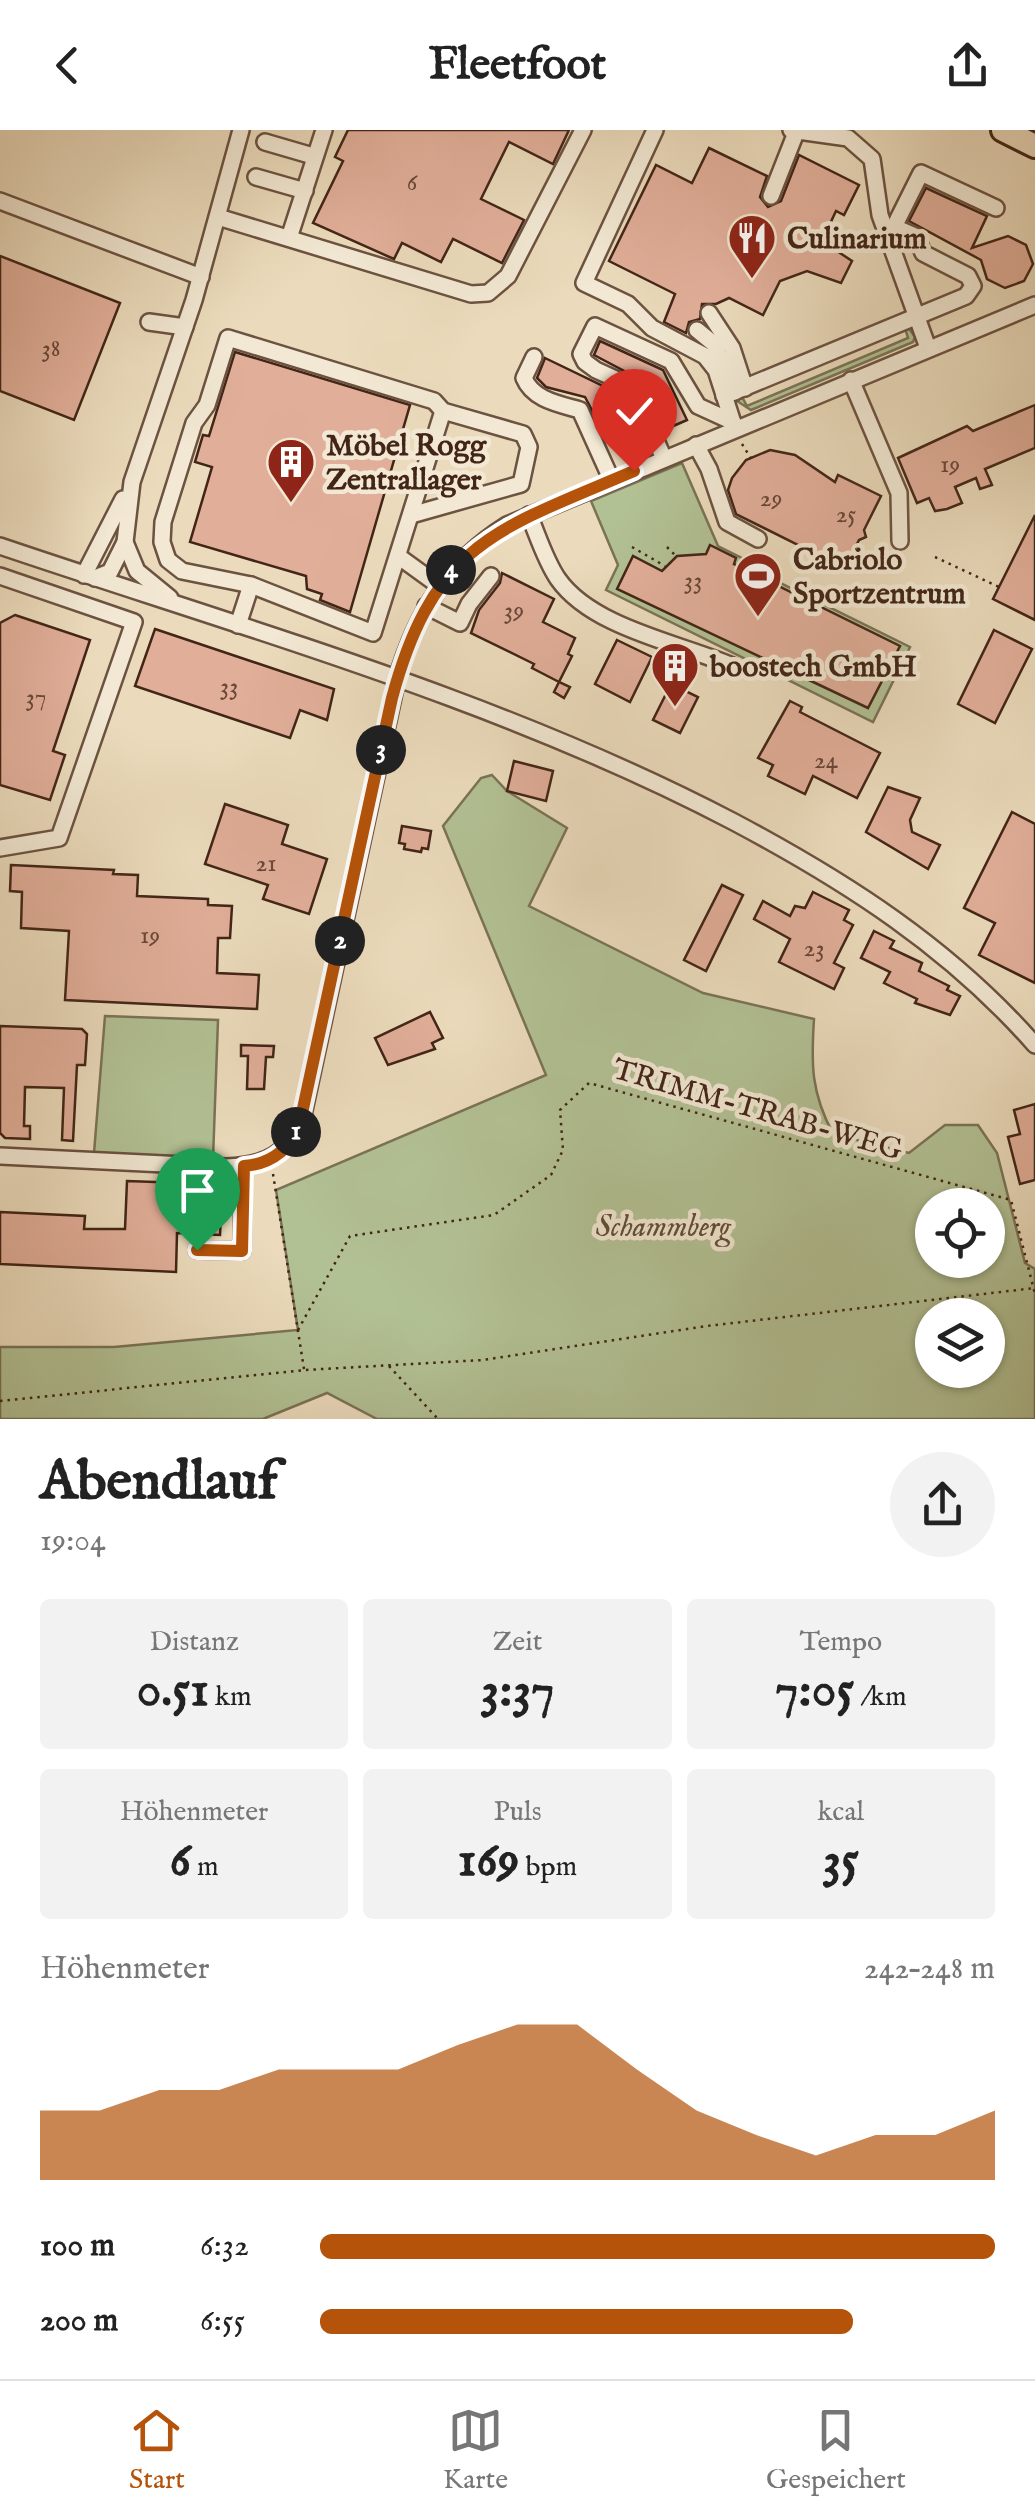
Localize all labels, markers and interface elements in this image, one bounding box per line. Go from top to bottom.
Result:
text: Fleetfoot [429,37,606,94]
icon: back [40,38,95,93]
icon: share [940,38,995,93]
house number: 6 [407,167,418,199]
restaurant icon: Culinarium [726,212,778,280]
place label: Culinarium [787,221,927,259]
house number: 38 [41,333,61,365]
pin [592,369,677,472]
icon: check [607,384,662,439]
place label: Möbel Rogg Zentrallager [326,428,488,500]
building icon: Möbel Rogg Zentrallager [265,436,317,504]
house number: 19 [940,449,960,481]
house number: 29 [760,483,782,515]
house number: 25 [836,499,856,531]
place label: Cabriolo Sportzentrum [793,542,966,614]
pin: 4 [426,545,476,595]
sports icon: Cabriolo Sportzentrum [732,550,784,618]
text: 4 [444,552,458,587]
house number: 33 [684,565,702,597]
house number: 39 [504,595,524,627]
building icon: boostech GmbH [649,640,701,708]
place label: boostech GmbH [709,649,917,687]
house number: 33 [220,671,238,703]
house number: 37 [25,682,47,714]
pin: 3 [356,725,406,775]
text: 3 [376,732,386,767]
house number: 24 [814,745,839,777]
house number: 21 [255,848,277,880]
pin: 2 [315,916,365,966]
house number: 19 [140,920,160,952]
text: 2 [333,923,347,958]
house number: 23 [803,933,825,965]
street label: TRIMM-TRAB-WEG [608,1051,907,1171]
pin: 1 [271,1107,321,1157]
text: 1 [291,1114,301,1149]
pin [155,1148,240,1251]
icon: arrive [170,1163,225,1218]
map controls [915,1188,1005,1388]
button: locate [915,1188,1005,1278]
park label: Schammberg [596,1209,732,1247]
button: layers [915,1298,1005,1388]
text: Abendlauf [40,1448,278,1518]
button: share [890,1452,995,1557]
text: 19:04 [40,1521,106,1562]
text: Distanz [149,1625,239,1660]
text: Zeit [493,1625,542,1660]
text: Tempo [799,1625,882,1660]
text: 0.51 [137,1660,209,1723]
text: 3:37 [481,1660,554,1723]
text: 7:05 [775,1660,854,1723]
text: km [209,1680,252,1715]
text: /km [854,1680,907,1715]
text: Höhenmeter [120,1795,268,1830]
text: Puls [493,1795,542,1830]
text: kcal [817,1795,864,1830]
text: 6 [170,1830,191,1893]
text: 169 [458,1830,519,1893]
text: 35 [822,1830,859,1893]
text: m [191,1850,219,1885]
text: bpm [519,1850,577,1885]
text: Höhenmeter [40,1949,209,1990]
text: 242–248 m [864,1949,995,1990]
text: 100 m [40,2226,115,2267]
text: 6:32 [200,2226,249,2267]
text: 200 m [40,2301,118,2342]
text: 6:55 [200,2301,245,2342]
tab: Start [129,2403,185,2498]
tab: Karte [443,2403,508,2498]
tab: Gespeichert [766,2403,906,2498]

